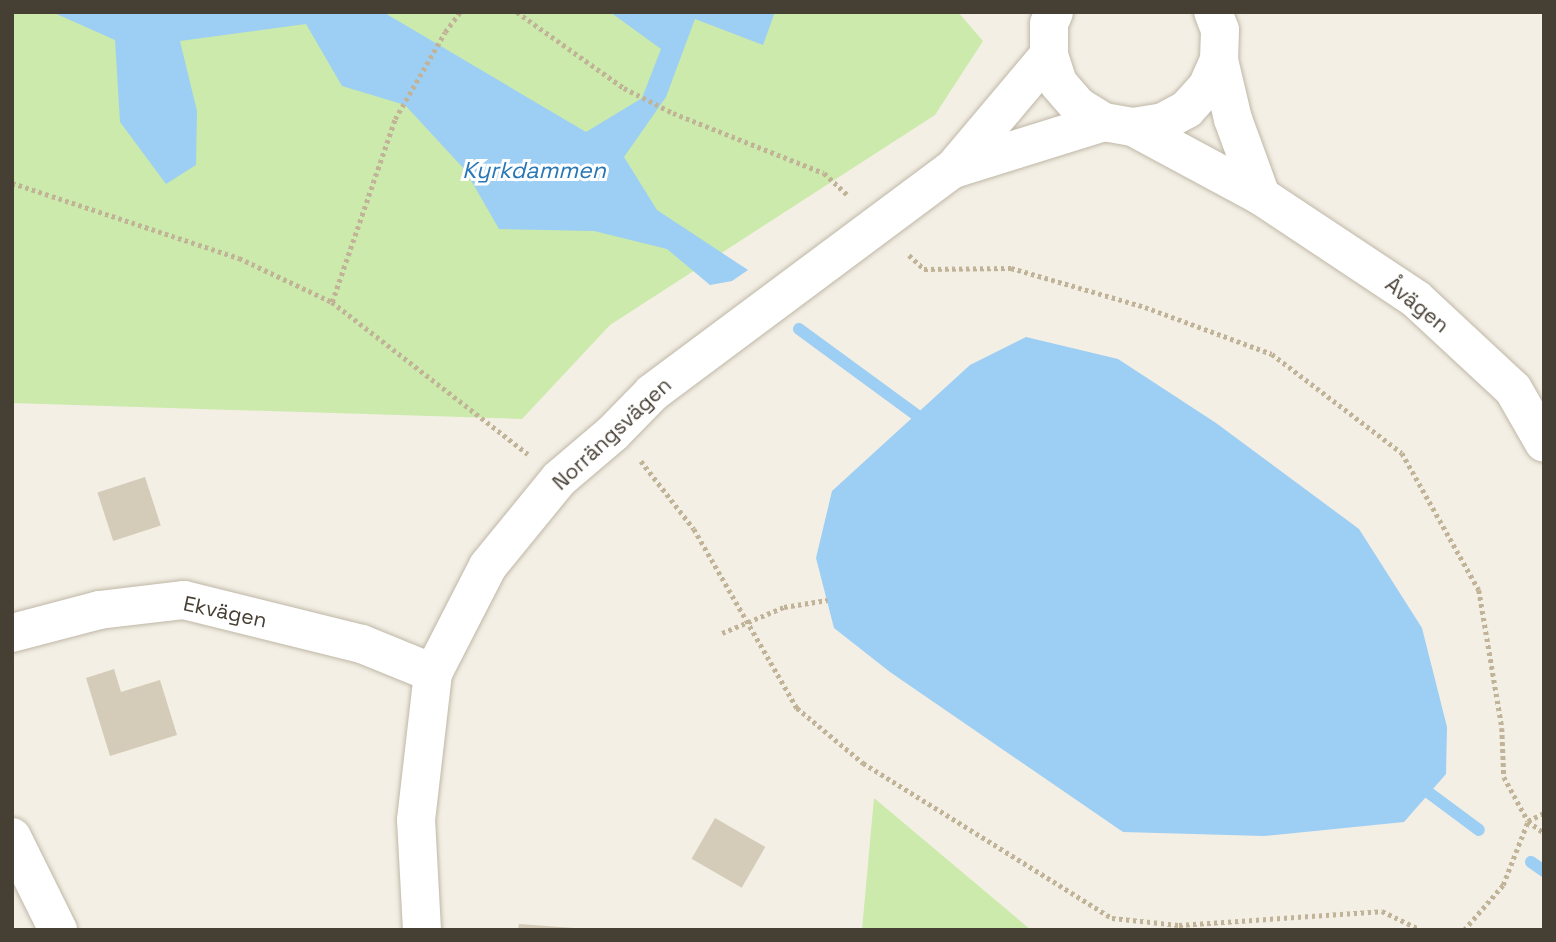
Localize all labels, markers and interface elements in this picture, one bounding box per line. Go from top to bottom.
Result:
water label: Kyrkdammen [462,156,606,184]
street label: Åvägen [1380,272,1454,338]
street label: Norrängsvägen [547,373,677,495]
street label: Ekvägen [181,591,269,633]

